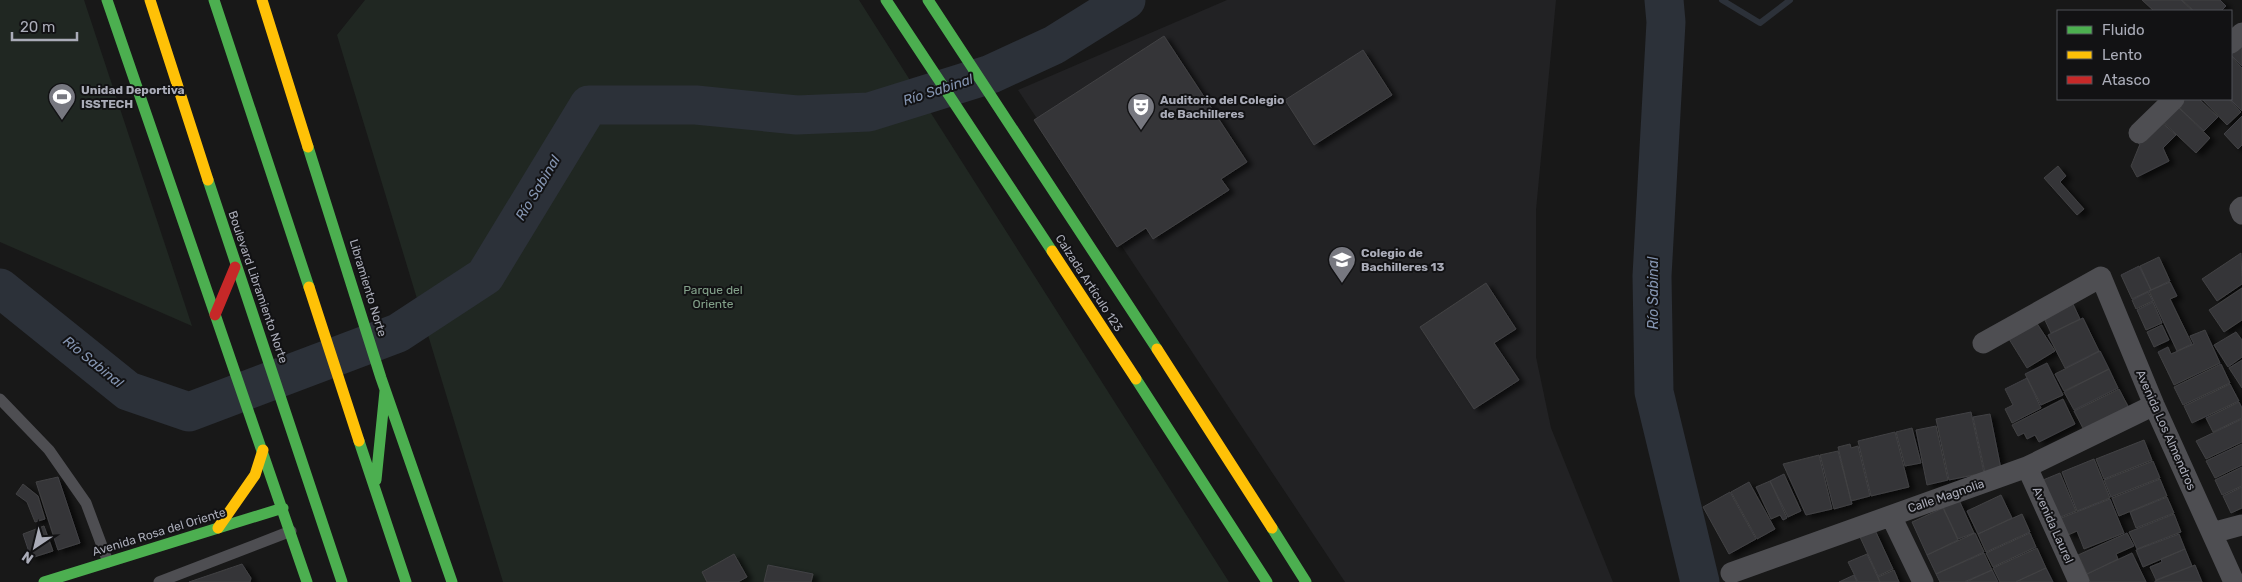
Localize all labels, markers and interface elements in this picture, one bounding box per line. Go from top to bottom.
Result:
scale bar [12,10,78,42]
legend [2057,10,2232,100]
text: 20 m [20,18,55,36]
text: Fluido [2102,21,2145,39]
text: Lento [2102,46,2142,64]
water label: Río Sabinal [901,70,976,109]
text: Atasco [2102,71,2150,89]
sports icon: Unidad Deportiva ISSTECH [47,82,77,121]
place label: Unidad Deportiva ISSTECH [81,83,185,111]
theatre icon: Auditorio del Colegio de Bachilleres [1126,92,1156,131]
place label: Auditorio del Colegio de Bachilleres [1160,93,1284,121]
water label: Río Sabinal [512,152,564,224]
street label: Boulevard Libramiento Norte [225,209,291,365]
street label: Calzada Artículo 123 [1052,232,1126,334]
street label: Libramiento Norte [347,238,390,339]
school or university icon: Colegio de Bachilleres 13 [1327,245,1357,284]
place label: Colegio de Bachilleres 13 [1361,246,1445,274]
water label: Río Sabinal [1645,256,1662,329]
park label: Parque del Oriente [683,283,743,311]
water label: Río Sabinal [59,332,127,392]
street label: Avenida Los Almendros [2133,368,2199,492]
street label: Calle Magnolia [1906,476,1986,516]
street label: Avenida Laurel [2030,485,2076,566]
street label: Avenida Rosa del Oriente [91,505,228,559]
north arrow [10,522,60,572]
text: N [19,547,37,567]

